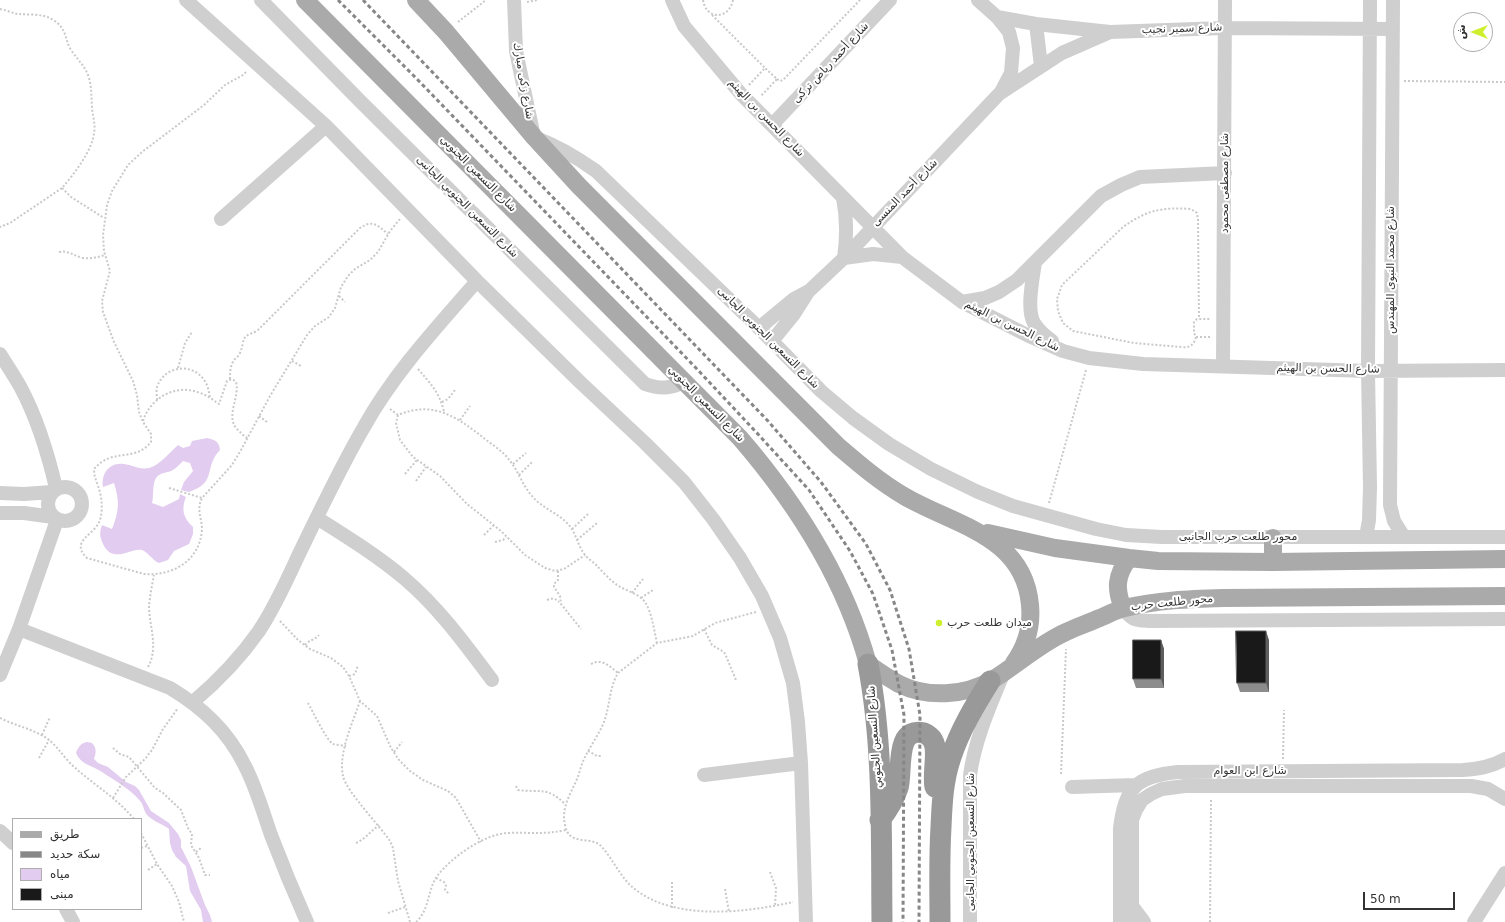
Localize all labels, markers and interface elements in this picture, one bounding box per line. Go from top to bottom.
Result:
north arrow [1453,12,1493,52]
street label: شارع أحمد رياض تركى [790,20,872,106]
street label: شارع سمير نجيب [1141,21,1223,37]
text: ش [1455,24,1468,40]
street label: شارع زكى مبارك [510,41,536,121]
street label: شارع الحسن بن الهيثم [725,76,807,160]
street label: شارع التسعين الجنوبي [437,133,519,215]
street label: شارع مصطفى محمود [1218,133,1232,233]
street label: شارع التسعين الجنوبي الجانبى [413,153,521,261]
street label: شارع أحمد المنسى [870,157,940,229]
street label: شارع محمد النبوى المهندس [1384,206,1398,334]
street label: شارع التسعين الجنوبي الجانبى [714,284,822,392]
street label: شارع الحسن بن الهيثم [963,297,1061,355]
street label: شارع الحسن بن الهيثم [1276,361,1380,377]
street label: شارع التسعين الجنوبي [665,363,747,445]
street label: محور طلعت حرب الجانبى [1179,530,1297,544]
street label: محور طلعت حرب [1130,592,1214,614]
place label: ميدان طلعت حرب [947,616,1032,630]
marker: ميدان طلعت حرب [934,618,944,628]
street label: شارع التسعين الجنوبي [865,685,885,789]
street label: شارع ابن العوام [1213,764,1287,778]
street label: شارع التسعين الجنوبي الجانبى [964,773,978,911]
legend [12,818,142,910]
text: طريق [50,827,80,841]
text: سكة حديد [50,847,100,861]
text: مياه [50,867,70,881]
scale bar [1365,884,1457,910]
text: مبنى [50,887,74,901]
text: 50 m [1370,892,1401,906]

